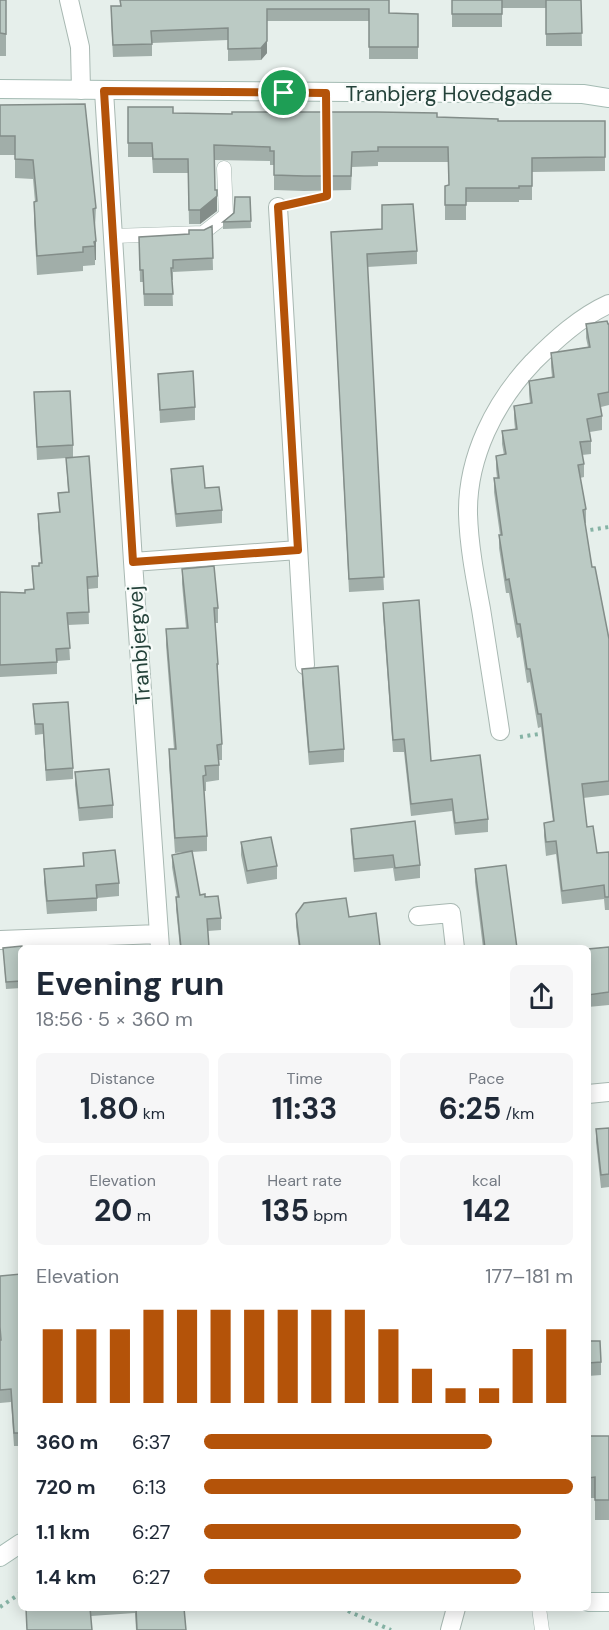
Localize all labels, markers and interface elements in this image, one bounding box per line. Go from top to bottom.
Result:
pin [258,67,309,118]
icon: arrive [267,76,300,109]
street label: Tranbjerg Hovedgade [346,80,553,108]
street label: Tranbjergvej [121,585,157,705]
text: Evening run [36,962,224,1005]
button: share [510,965,573,1028]
text: 18:56 · 5 × 360 m [36,1006,193,1032]
text: Distance [90,1068,155,1089]
text: Time [286,1068,323,1089]
text: Pace [469,1068,504,1089]
text: 1.80 [80,1089,139,1128]
text: 11:33 [272,1089,337,1128]
text: 6:25 [439,1089,501,1128]
text: km [139,1103,165,1124]
text: /km [501,1103,534,1124]
text: Elevation [89,1170,156,1191]
text: Heart rate [267,1170,342,1191]
text: kcal [472,1170,501,1191]
text: 20 [94,1191,132,1230]
text: 135 [261,1191,309,1230]
text: 142 [463,1191,510,1230]
text: m [132,1205,151,1226]
text: bpm [309,1205,348,1226]
text: Elevation [36,1263,119,1289]
text: 177–181 m [485,1263,573,1289]
text: 360 m [36,1429,98,1455]
text: 6:37 [132,1429,171,1455]
text: 720 m [36,1474,96,1500]
text: 6:13 [132,1474,167,1500]
text: 1.1 km [36,1519,90,1545]
text: 6:27 [132,1519,170,1545]
text: 1.4 km [36,1564,96,1590]
text: 6:27 [132,1564,170,1590]

